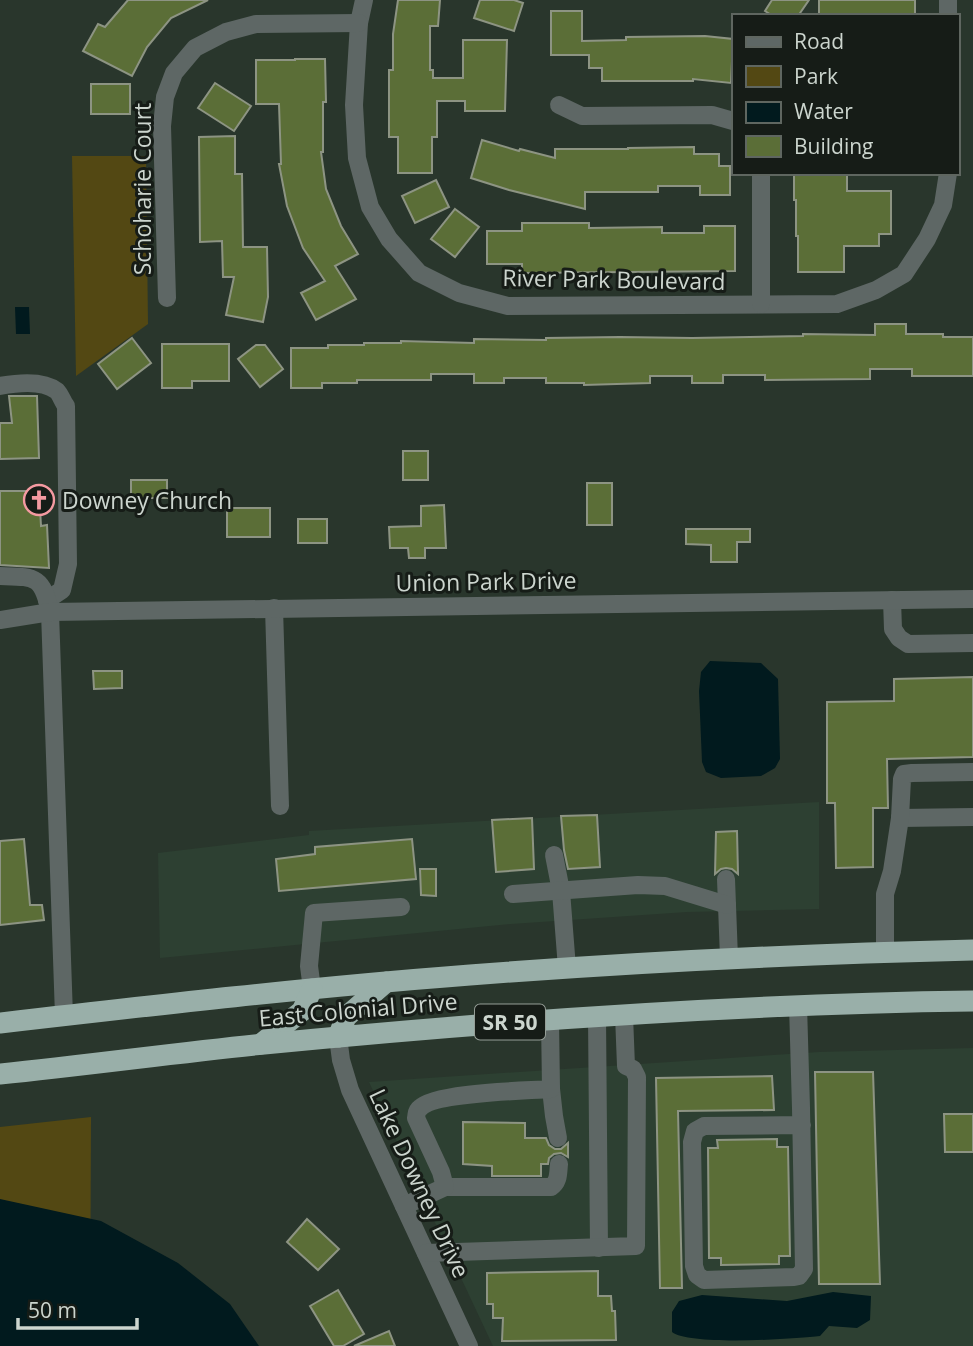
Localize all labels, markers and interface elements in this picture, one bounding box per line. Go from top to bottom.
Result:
legend [732,14,959,175]
text: Road [794,27,844,55]
text: Park [794,62,838,90]
text: Water [794,97,853,125]
street label: Schoharie Court [126,103,158,275]
text: Building [794,132,873,160]
street label: River Park Boulevard [502,261,726,297]
church icon: Downey Church [22,483,56,517]
place label: Downey Church [62,484,232,516]
street label: Union Park Drive [395,563,577,599]
street label: East Colonial Drive [257,984,459,1034]
road number: SR 50 [475,1004,545,1040]
street label: Lake Downey Drive [362,1083,478,1283]
scale bar [18,1286,136,1330]
text: 50 m [28,1296,77,1324]

